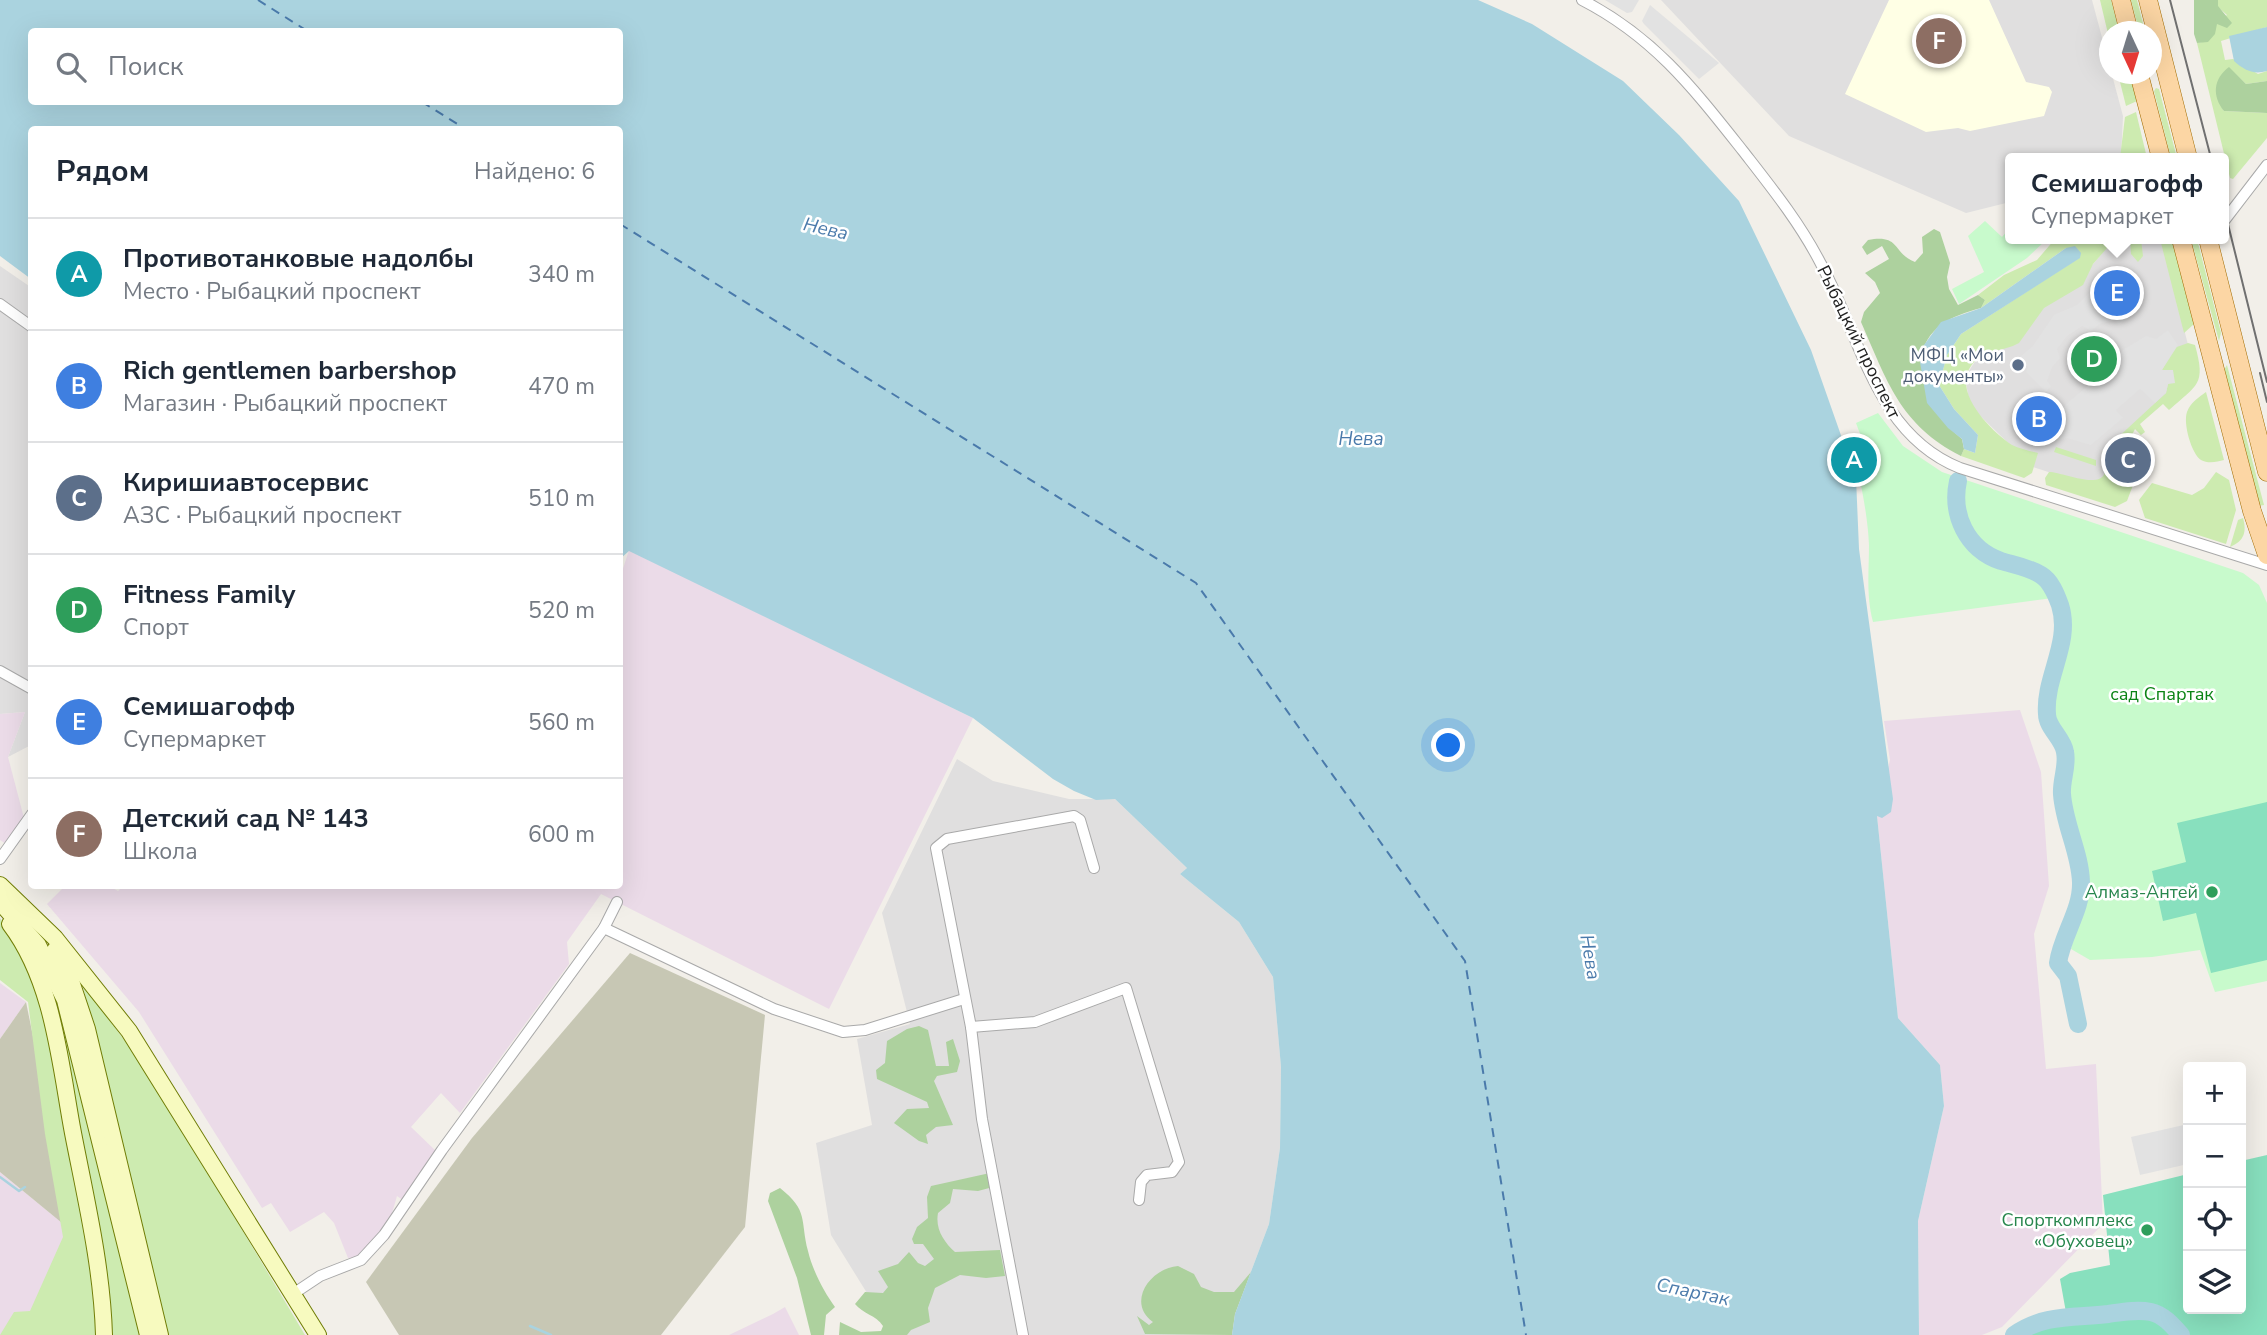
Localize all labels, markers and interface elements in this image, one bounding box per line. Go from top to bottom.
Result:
pin: F [1916,15,1962,67]
north arrow [2099,21,2162,84]
search box [28,28,623,105]
icon: search [52,48,90,86]
text: Поиск [108,49,184,84]
text: Рядом [56,151,149,192]
popup [2005,153,2229,244]
text: Найдено: 6 [474,156,595,187]
text: Семишагофф [2031,166,2203,201]
text: Супермаркет [2031,201,2173,232]
water label: Нева [801,211,851,247]
text: Противотанковые надолбы [123,241,474,276]
text: A [70,259,88,290]
text: 340 m [528,259,595,290]
street label: Рыбацкий проспект [1811,261,1907,423]
pin: E [2094,267,2140,319]
text: Место · Рыбацкий проспект [123,276,421,307]
pin: D [2071,333,2117,385]
place label: МФЦ «Мои документы» [1903,343,2004,388]
text: Rich gentlemen barbershop [123,353,457,388]
marker: МФЦ «Мои документы» [2010,357,2026,373]
text: B [71,371,87,402]
text: 470 m [528,371,595,402]
text: Магазин · Рыбацкий проспект [123,388,447,419]
pin: B [2016,393,2062,445]
water label: Нева [1338,426,1384,452]
pin: A [1831,434,1877,486]
pin: C [2105,434,2151,486]
text: Киришиавтосервис [123,465,369,500]
text: C [71,483,87,514]
text: 510 m [528,483,595,514]
text: АЗС · Рыбацкий проспект [123,500,401,531]
text: Fitness Family [123,577,295,612]
text: D [70,595,88,626]
text: 520 m [528,595,595,626]
text: Спорт [123,612,189,643]
park label: сад Спартак [2110,682,2214,706]
text: Семишагофф [123,689,295,724]
text: E [72,707,86,738]
text: 560 m [528,707,595,738]
text: Супермаркет [123,724,266,755]
your location [1431,728,1465,762]
text: Детский сад № 143 [123,801,369,836]
text: F [73,819,85,850]
text: 600 m [528,819,595,850]
text: Школа [123,836,198,867]
place label: Алмаз-Антей [2085,880,2198,904]
marker: Алмаз-Антей [2204,884,2220,900]
water label: Нева [1573,933,1607,982]
map controls [2183,1062,2246,1314]
button: + [2183,1062,2246,1125]
button: − [2183,1125,2246,1188]
button: locate [2183,1188,2246,1251]
place label: Спорткомплекс «Обуховец» [2001,1208,2133,1253]
marker: Спорткомплекс «Обуховец» [2139,1222,2155,1238]
button: layers [2183,1251,2246,1314]
water label: Спартак [1654,1272,1733,1313]

